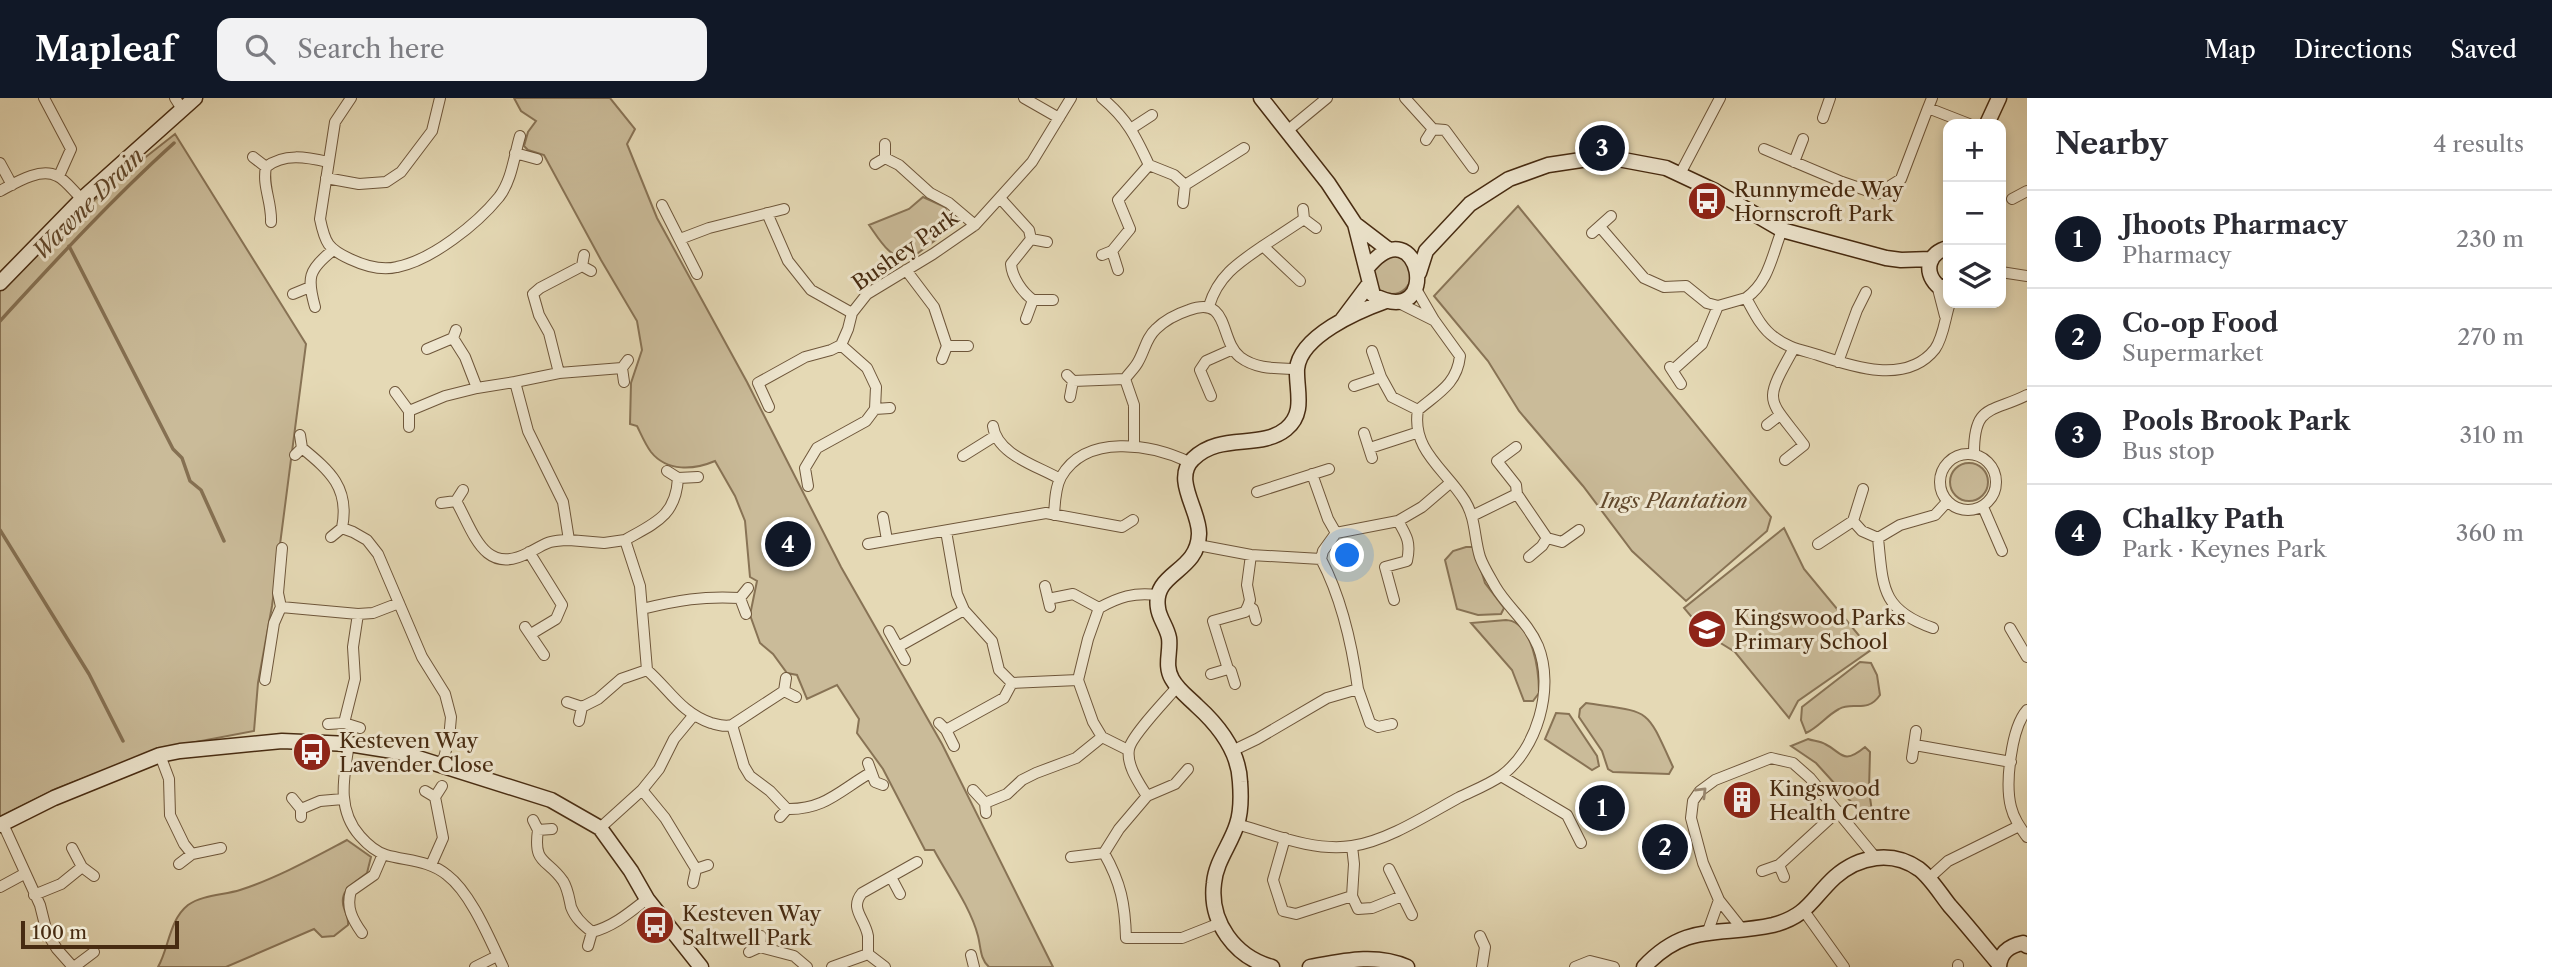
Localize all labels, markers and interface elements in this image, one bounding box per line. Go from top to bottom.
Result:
search box [217,18,707,81]
text: Mapleaf [35,29,175,70]
icon: search [241,30,279,68]
text: Search here [297,33,445,65]
text: Map [2204,35,2256,64]
text: Directions [2294,35,2412,64]
text: Saved [2450,35,2517,64]
map controls [1943,119,2006,308]
button: + [1943,119,2006,182]
pin: 3 [1579,122,1625,174]
text: Nearby [2055,125,2168,162]
text: 4 results [2433,130,2524,158]
water label: Wawne Drain [26,142,150,266]
place label: Runnymede Way Hornscroft Park [1734,177,1904,226]
bus stop icon: Runnymede Way Hornscroft Park [1686,180,1728,222]
button: − [1943,182,2006,245]
street label: Bushey Park [847,204,963,296]
text: Jhoots Pharmacy [2122,209,2347,241]
text: 1 [2073,225,2083,253]
text: 230 m [2456,225,2524,253]
text: Pharmacy [2122,241,2232,269]
button: layers [1943,245,2006,308]
text: Co-op Food [2122,307,2278,339]
text: 2 [2071,323,2085,351]
text: 270 m [2457,323,2524,351]
text: Supermarket [2122,339,2263,367]
text: Pools Brook Park [2122,405,2350,437]
text: 3 [2072,421,2085,449]
text: 310 m [2460,421,2524,449]
text: Bus stop [2122,437,2215,465]
park label: Ings Plantation [1598,488,1748,513]
text: Chalky Path [2122,503,2284,535]
pin: 4 [765,518,811,570]
text: 4 [2071,519,2085,547]
text: 360 m [2456,519,2524,547]
text: Park · Keynes Park [2122,535,2326,563]
your location [1330,538,1364,572]
place label: Kingswood Parks Primary School [1734,605,1906,654]
school or university icon: Kingswood Parks Primary School [1686,608,1728,650]
place label: Kesteven Way Lavender Close [339,728,494,777]
bus stop icon: Kesteven Way Lavender Close [291,731,333,773]
place label: Kingswood Health Centre [1769,776,1911,825]
building icon: Kingswood Health Centre [1721,779,1763,821]
pin: 1 [1579,782,1625,834]
one-way arrow [1694,788,1707,801]
pin: 2 [1642,821,1688,873]
place label: Kesteven Way Saltwell Park [682,901,822,950]
bus stop icon: Kesteven Way Saltwell Park [634,904,676,946]
scale bar [21,918,178,950]
text: 100 m [32,921,87,944]

